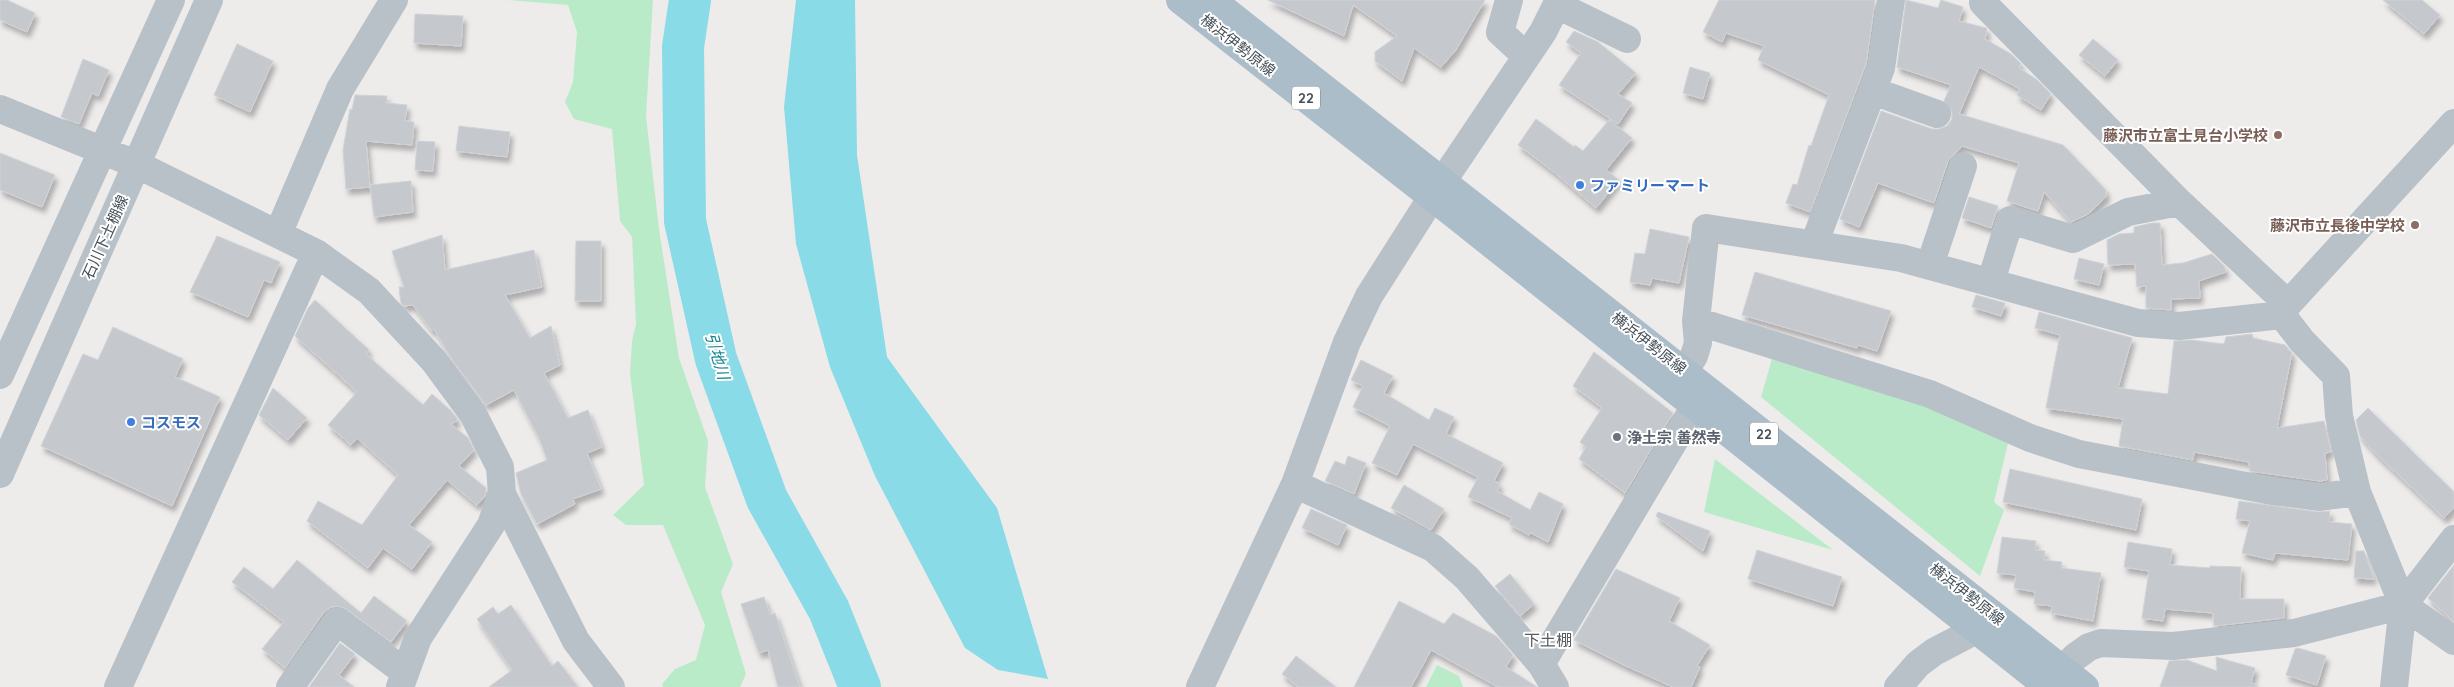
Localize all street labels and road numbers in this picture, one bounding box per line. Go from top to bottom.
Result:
street label: 横浜伊勢原線 [1197,10,1279,80]
road number: 22 [1292,86,1320,110]
street label: 石川下土棚線 [78,192,132,282]
street label: 横浜伊勢原線 [1608,308,1690,378]
road number: 22 [1750,422,1778,446]
street label: 横浜伊勢原線 [1926,559,2008,629]

